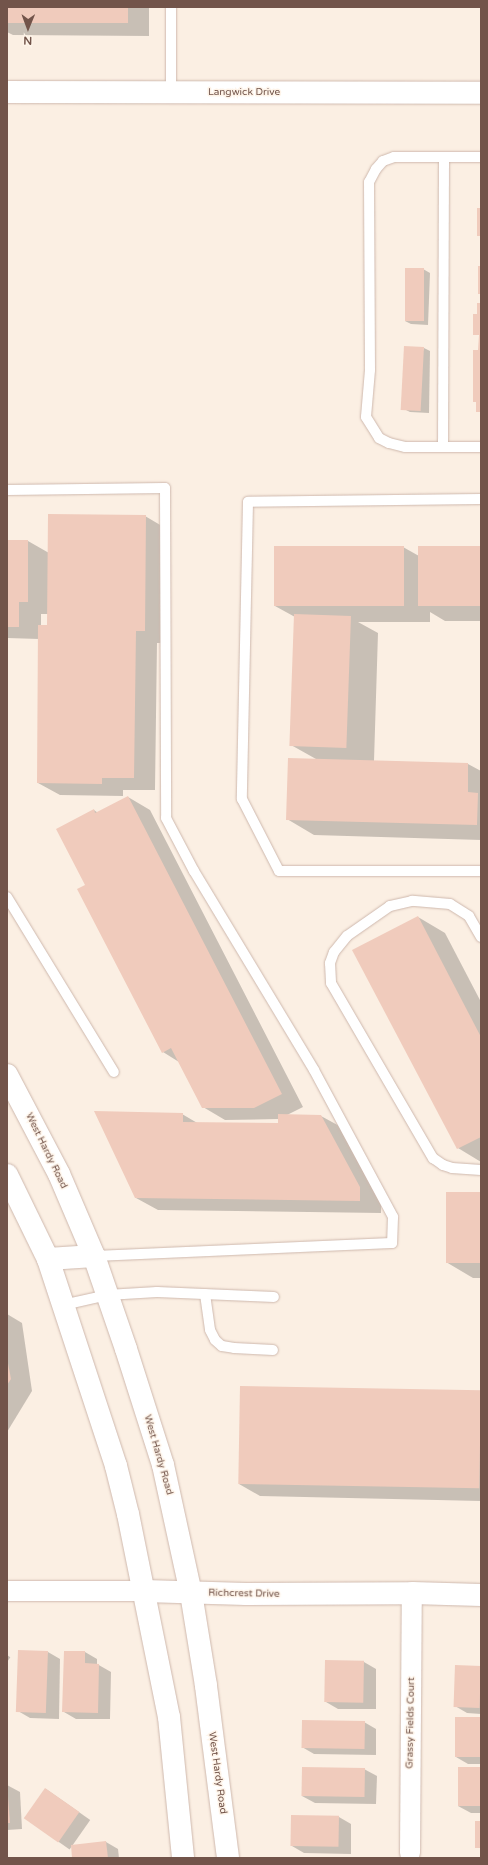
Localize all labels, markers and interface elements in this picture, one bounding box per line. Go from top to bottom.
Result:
north arrow [8,8,48,48]
text: N [23,34,32,47]
street label: Langwick Drive [208,87,280,99]
street label: West Hardy Road [22,1111,70,1191]
street label: West Hardy Road [141,1414,175,1496]
street label: Richcrest Drive [208,1587,280,1601]
street label: Grassy Fields Court [404,1677,418,1769]
street label: West Hardy Road [205,1731,229,1815]

